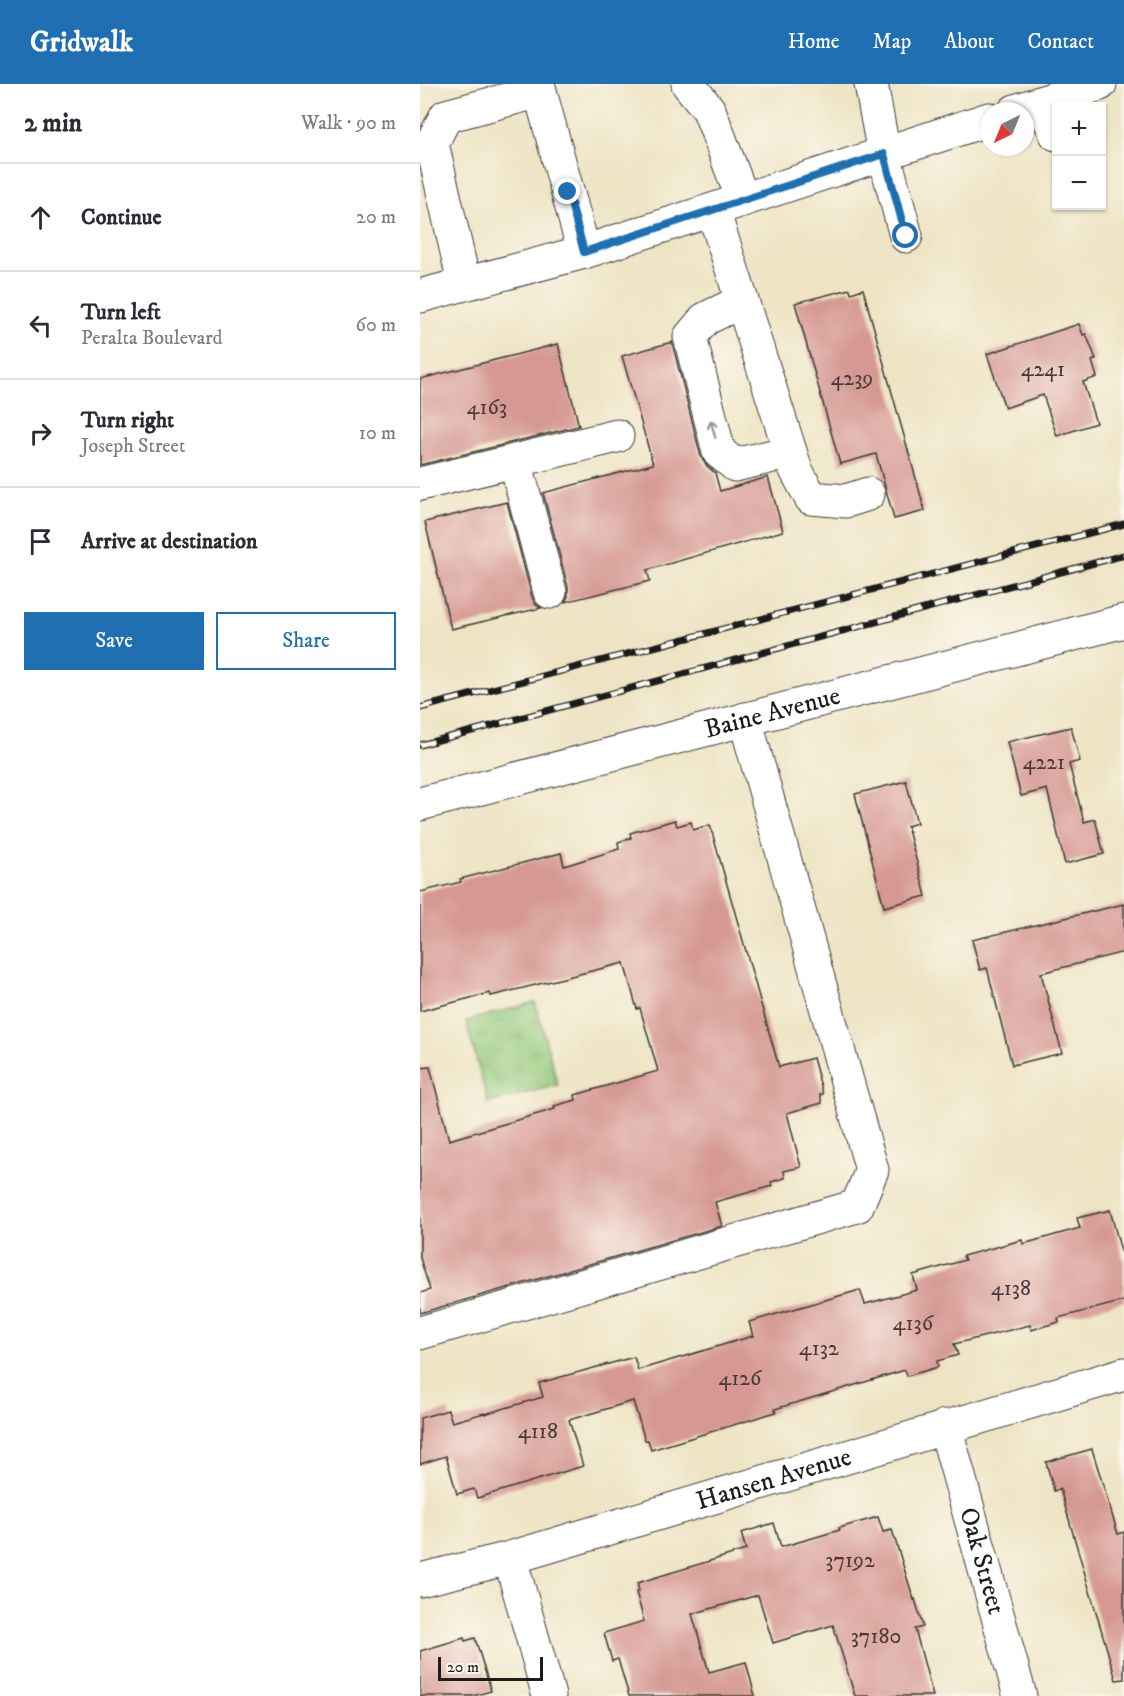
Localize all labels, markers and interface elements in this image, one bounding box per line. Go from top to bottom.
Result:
text: Gridwalk [30,25,133,60]
text: Home [788,29,840,55]
text: Map [873,29,911,55]
text: About [944,29,995,55]
text: Contact [1028,29,1094,55]
north arrow [980,102,1034,156]
map controls [1052,102,1106,210]
button: + [1052,102,1106,156]
text: 2 min [24,107,82,140]
text: Walk · 90 m [301,111,396,136]
button: − [1052,156,1106,210]
route end [554,178,580,204]
icon: ahead [24,201,57,234]
text: Continue [81,204,162,231]
text: 20 m [356,205,396,230]
route start [892,222,918,248]
text: Turn left [81,299,161,326]
icon: left [24,309,57,342]
text: 60 m [356,313,396,338]
text: Peralta Boulevard [81,326,223,351]
house number: 4241 [1021,356,1065,383]
house number: 4239 [831,365,873,392]
house number: 4163 [467,394,507,421]
text: Turn right [81,407,174,434]
icon: right [24,417,57,450]
one-way arrow [707,419,719,438]
text: 10 m [359,421,396,446]
text: Joseph Street [81,434,185,459]
icon: arrive [24,525,57,558]
text: Arrive at destination [81,528,258,555]
button: Save [24,612,204,670]
button: Share [216,612,396,670]
street label: Baine Avenue [701,679,844,746]
house number: 4221 [1023,749,1065,776]
house number: 4138 [991,1275,1031,1302]
house number: 4136 [893,1310,935,1337]
house number: 4132 [799,1335,839,1362]
house number: 4126 [718,1365,763,1392]
house number: 4118 [518,1418,558,1445]
street label: Hansen Avenue [692,1440,855,1518]
street label: Oak Street [952,1504,1013,1618]
house number: 37192 [825,1547,875,1574]
house number: 37180 [851,1623,901,1650]
scale bar [438,1654,543,1682]
text: 20 m [447,1657,479,1677]

